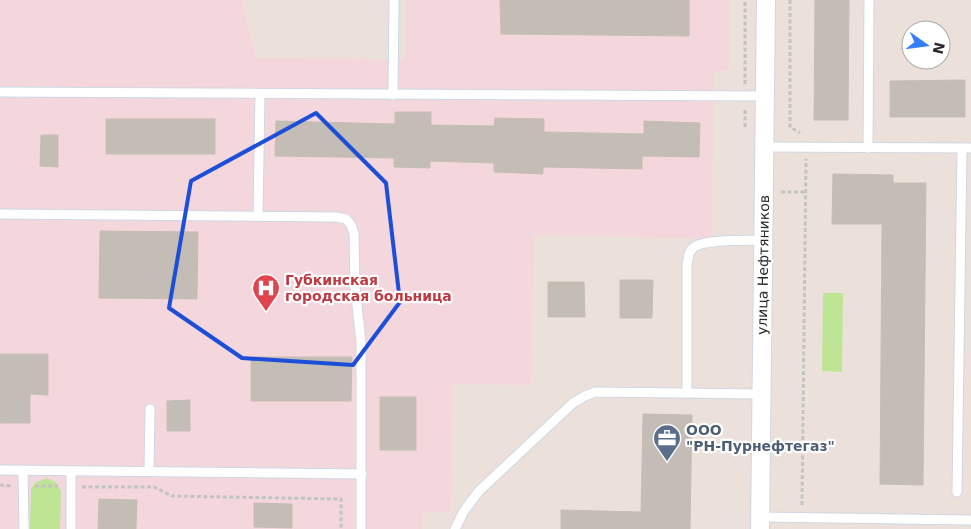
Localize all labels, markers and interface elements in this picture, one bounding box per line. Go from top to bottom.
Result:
north arrow [901,20,951,70]
text: N [929,41,948,56]
street label: улица Нефтяников [754,195,772,335]
place label: Губкинская городская больница [285,272,452,304]
hospital icon: Губкинская городская больница [251,273,281,312]
place label: ООО "РН-Пурнефтегаз" [686,422,835,454]
office icon: ООО "РН-Пурнефтегаз" [652,423,682,462]

